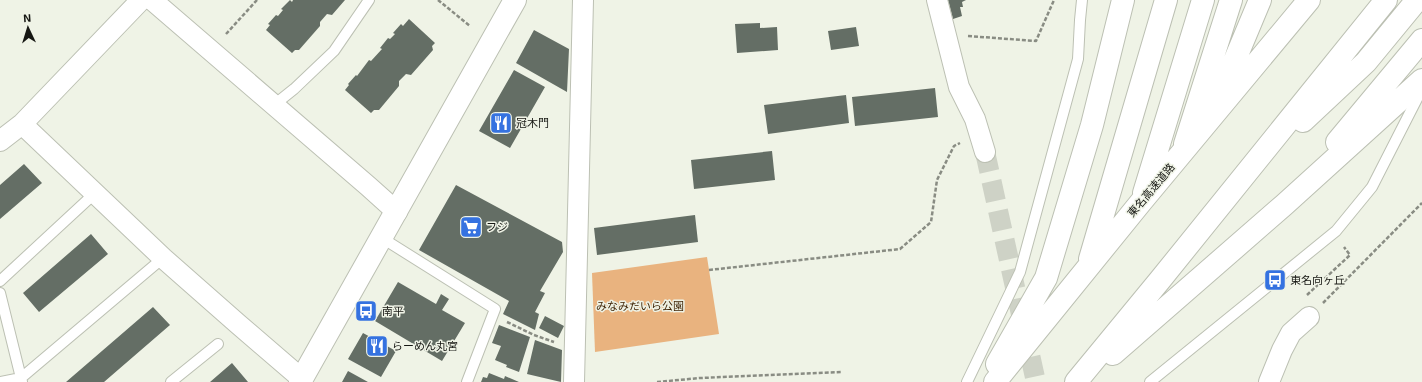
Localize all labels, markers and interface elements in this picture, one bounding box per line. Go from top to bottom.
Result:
north arrow [8,8,48,48]
text: N [23,11,32,24]
restaurant icon: 冠木門 [488,110,514,136]
place label: 冠木門 [516,116,549,129]
street label: 東名高速道路 [1124,160,1177,219]
supermarket icon: フジ [458,214,484,240]
place label: フジ [486,220,508,233]
bus stop icon: 東名向ヶ丘 [1262,267,1288,293]
place label: 東名向ヶ丘 [1290,273,1345,286]
bus stop icon: 南平 [353,298,379,324]
park label: みなみだいら公園 [596,299,684,312]
place label: 南平 [382,304,404,317]
restaurant icon: らーめん丸宮 [364,333,390,359]
place label: らーめん丸宮 [392,339,458,352]

